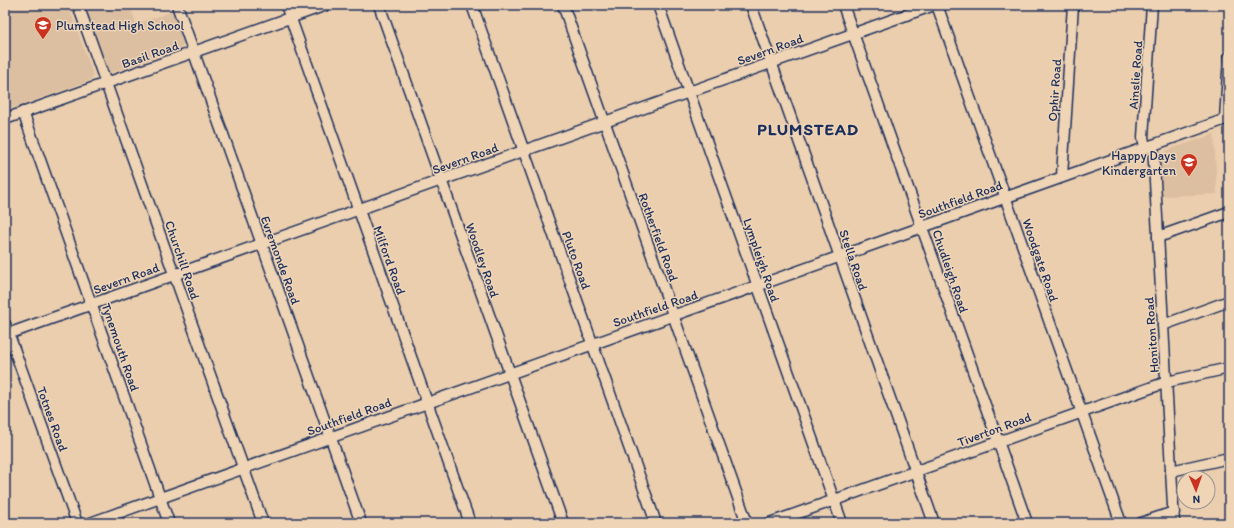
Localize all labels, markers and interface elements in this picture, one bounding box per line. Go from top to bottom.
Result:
school or university icon: Plumstead High School [33,15,53,40]
place label: Plumstead High School [56,18,185,33]
street label: Severn Road [735,31,805,68]
street label: Basil Road [120,38,181,71]
street label: Ainslie Road [1126,40,1145,110]
street label: Ophir Road [1045,58,1064,122]
district label: PLUMSTEAD [757,119,859,139]
street label: Severn Road [430,140,500,177]
place label: Happy Days Kindergarten [1102,148,1177,178]
school or university icon: Happy Days Kindergarten [1179,152,1199,177]
street label: Southfield Road [916,177,1004,222]
street label: Rotherfield Road [636,191,682,284]
street label: Evremonde Road [258,214,303,306]
street label: Lympleigh Road [740,216,783,304]
street label: Woodgate Road [1019,217,1062,304]
street label: Churchill Road [162,219,203,302]
street label: Woodley Road [463,221,502,300]
street label: Milford Road [370,224,409,297]
street label: Stella Road [836,228,871,293]
street label: Chudleigh Road [929,228,972,315]
street label: Pluto Road [559,229,594,291]
street label: Severn Road [91,260,161,297]
street label: Southfield Road [611,287,700,330]
street label: Honiton Road [1141,296,1162,373]
street label: Tynemouth Road [98,301,143,393]
street label: Totnes Road [34,385,71,454]
street label: Southfield Road [305,394,393,439]
street label: Tiverton Road [955,409,1033,450]
north arrow [1176,470,1216,510]
text: N [1192,493,1200,506]

